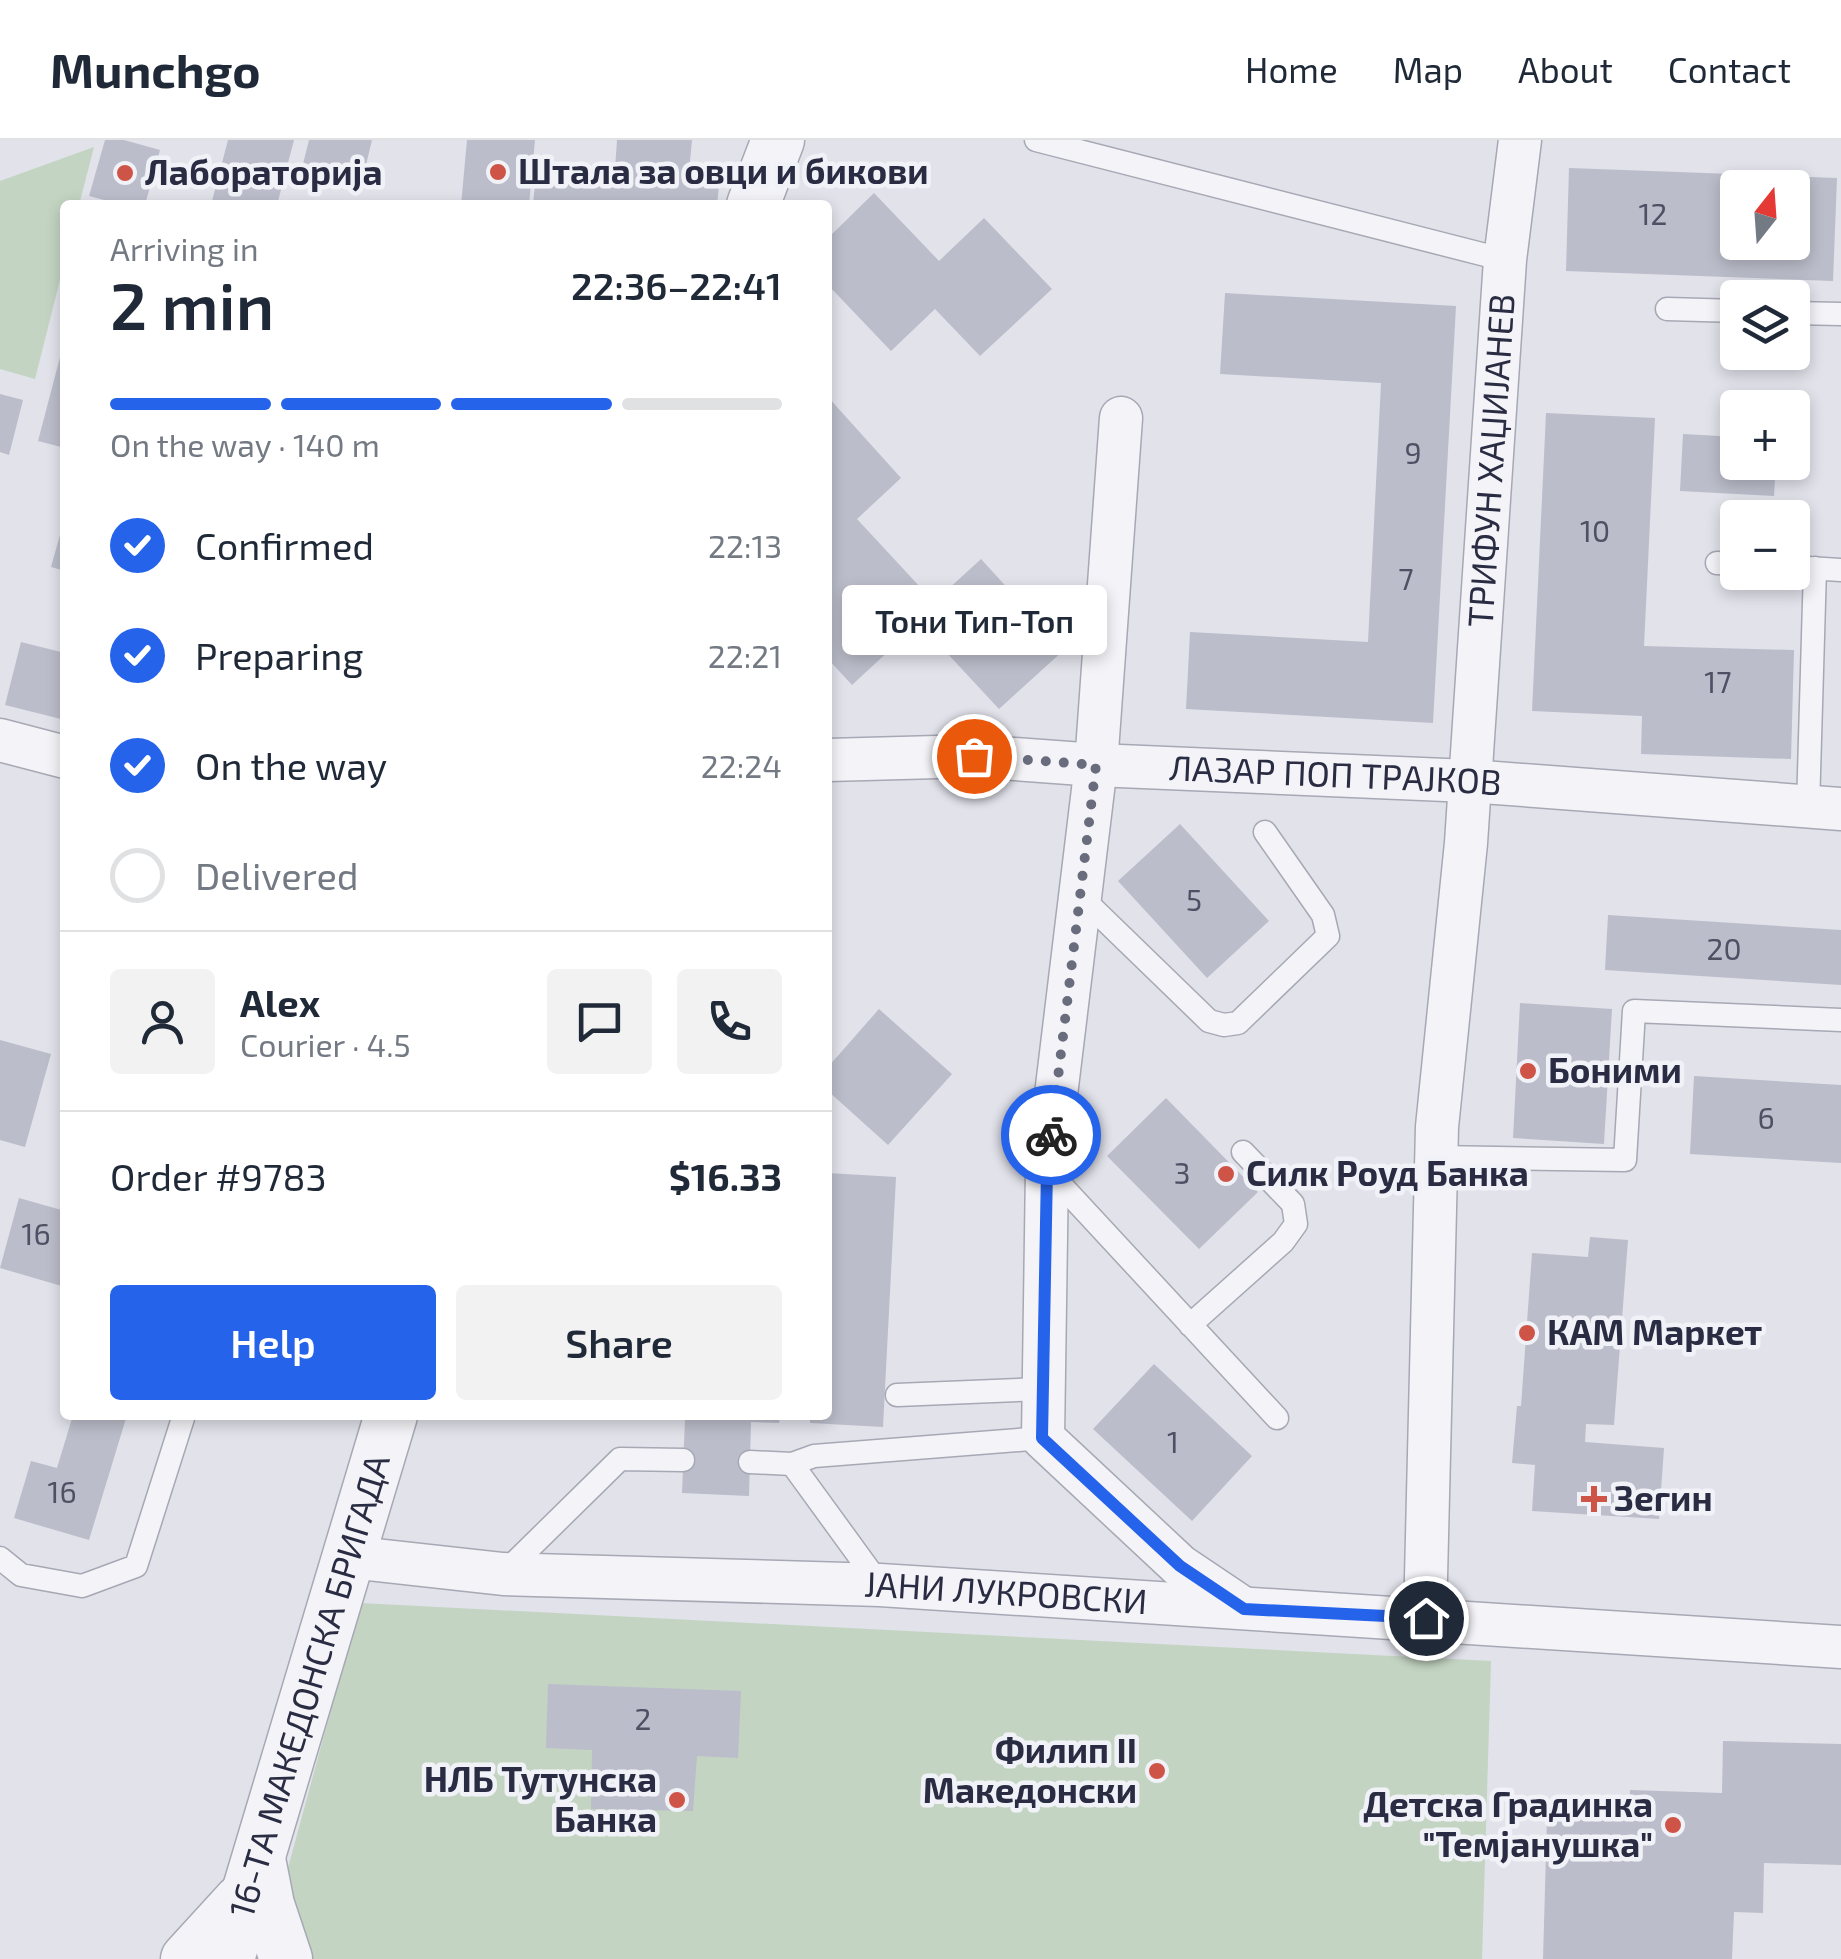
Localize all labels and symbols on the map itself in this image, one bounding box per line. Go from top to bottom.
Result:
place label: Штала за овци и бикови [518,149,929,191]
place label: Лабораторија [145,150,382,192]
marker: Штала за овци и бикови [487,161,509,183]
marker: Лабораторија [114,162,136,184]
north arrow [1720,170,1810,260]
house number: 12 [1639,195,1667,231]
street label: ТРИФУН ХАЏИЈАНЕВ [1457,292,1522,628]
house number: 9 [1404,434,1422,470]
house number: 10 [1580,512,1610,548]
house number: 7 [1398,560,1414,596]
callout: Тони Тип-Топ [842,586,1106,656]
house number: 17 [1704,663,1732,699]
pin [932,714,1017,799]
street label: ЛАЗАР ПОП ТРАЈКОВ [1168,745,1503,802]
house number: 5 [1186,881,1202,917]
house number: 20 [1707,930,1741,966]
place label: Боними [1548,1048,1682,1090]
marker: Боними [1517,1060,1539,1082]
courier [1001,1085,1101,1185]
house number: 6 [1757,1099,1775,1135]
place label: Силк Роуд Банка [1246,1151,1529,1194]
house number: 3 [1174,1154,1190,1190]
marker: Силк Роуд Банка [1215,1163,1237,1185]
house number: 16 [21,1215,51,1251]
place label: КАМ Маркет [1547,1310,1762,1352]
marker: КАМ Маркет [1516,1322,1538,1344]
house number: 1 [1167,1423,1179,1459]
street label: 16-ТА МАКЕДОНСКА БРИГАДА [219,1449,397,1922]
house number: 16 [47,1473,77,1509]
place label: Зегин [1614,1476,1713,1518]
marker: Зегин [1583,1488,1605,1510]
street label: ЈАНИ ЛУКРОВСКИ [864,1562,1149,1621]
pin [1384,1576,1469,1661]
house number: 2 [635,1700,651,1736]
place label: Филип II Македонски [923,1728,1137,1810]
place label: НЛБ Тутунска Банка [424,1757,657,1839]
marker: Филип II Македонски [1146,1760,1168,1782]
place label: Детска Градинка "Темјанушка" [1363,1782,1653,1865]
marker: НЛБ Тутунска Банка [666,1789,688,1811]
marker: Детска Градинка "Темјанушка" [1662,1814,1684,1836]

